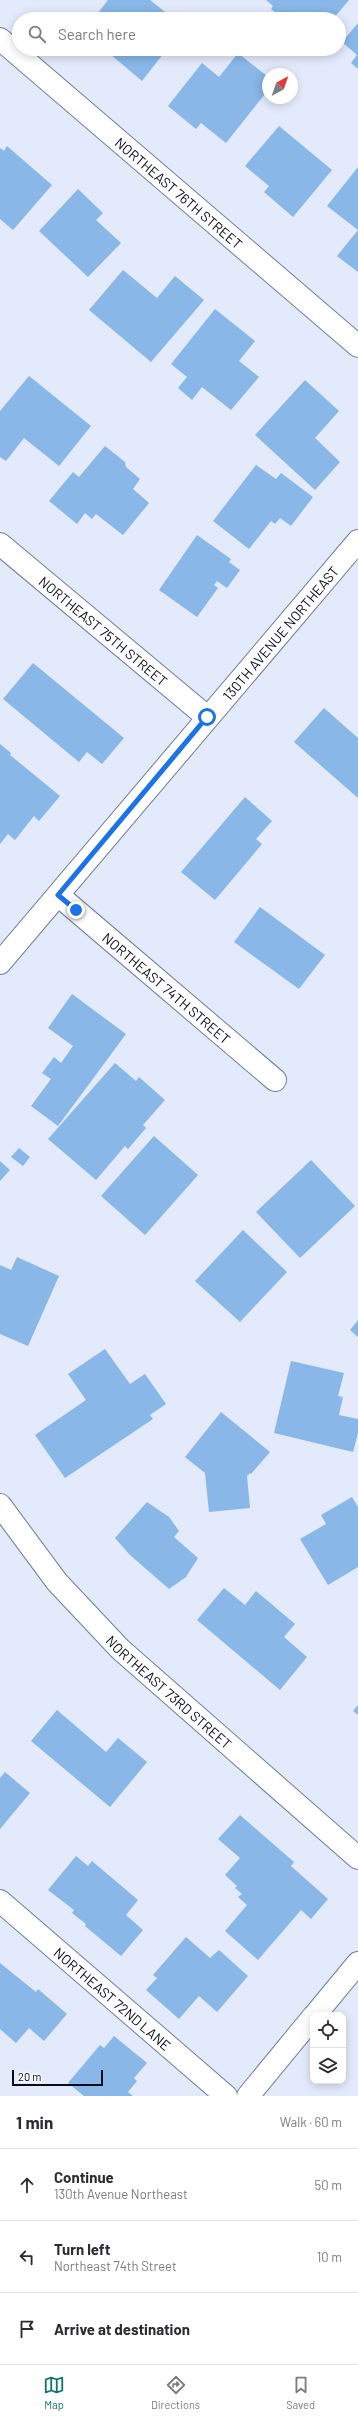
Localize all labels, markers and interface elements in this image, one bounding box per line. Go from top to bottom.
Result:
search box [12,12,346,56]
icon: search [26,23,48,45]
text: Search here [58,25,136,43]
north arrow [262,68,298,104]
street label: NORTHEAST 76TH STREET [112,133,246,252]
street label: 130TH AVENUE NORTHEAST [219,562,342,703]
street label: NORTHEAST 75TH STREET [36,572,171,689]
route start [198,708,216,726]
route end [67,901,85,919]
street label: NORTHEAST 74TH STREET [99,929,234,1047]
street label: NORTHEAST 73RD STREET [103,1632,236,1752]
street label: NORTHEAST 72ND LANE [51,1943,175,2053]
map controls [310,2012,346,2084]
button: locate [310,2012,346,2048]
button: layers [310,2048,346,2084]
scale bar [12,2068,103,2087]
text: 20 m [18,2070,41,2083]
text: 1 min [16,2112,53,2132]
text: Walk · 60 m [280,2114,342,2130]
text: Continue [54,2168,114,2186]
icon: ahead [16,2174,38,2196]
text: 50 m [315,2177,342,2193]
text: 130th Avenue Northeast [54,2186,188,2202]
text: Turn left [54,2240,110,2258]
icon: left [16,2246,38,2268]
text: 10 m [317,2249,342,2265]
text: Northeast 74th Street [54,2258,177,2274]
icon: arrive [16,2318,38,2340]
text: Arrive at destination [54,2320,190,2338]
tab: Map [43,2374,65,2411]
tab: Directions [151,2374,200,2411]
tab: Saved [286,2374,315,2411]

